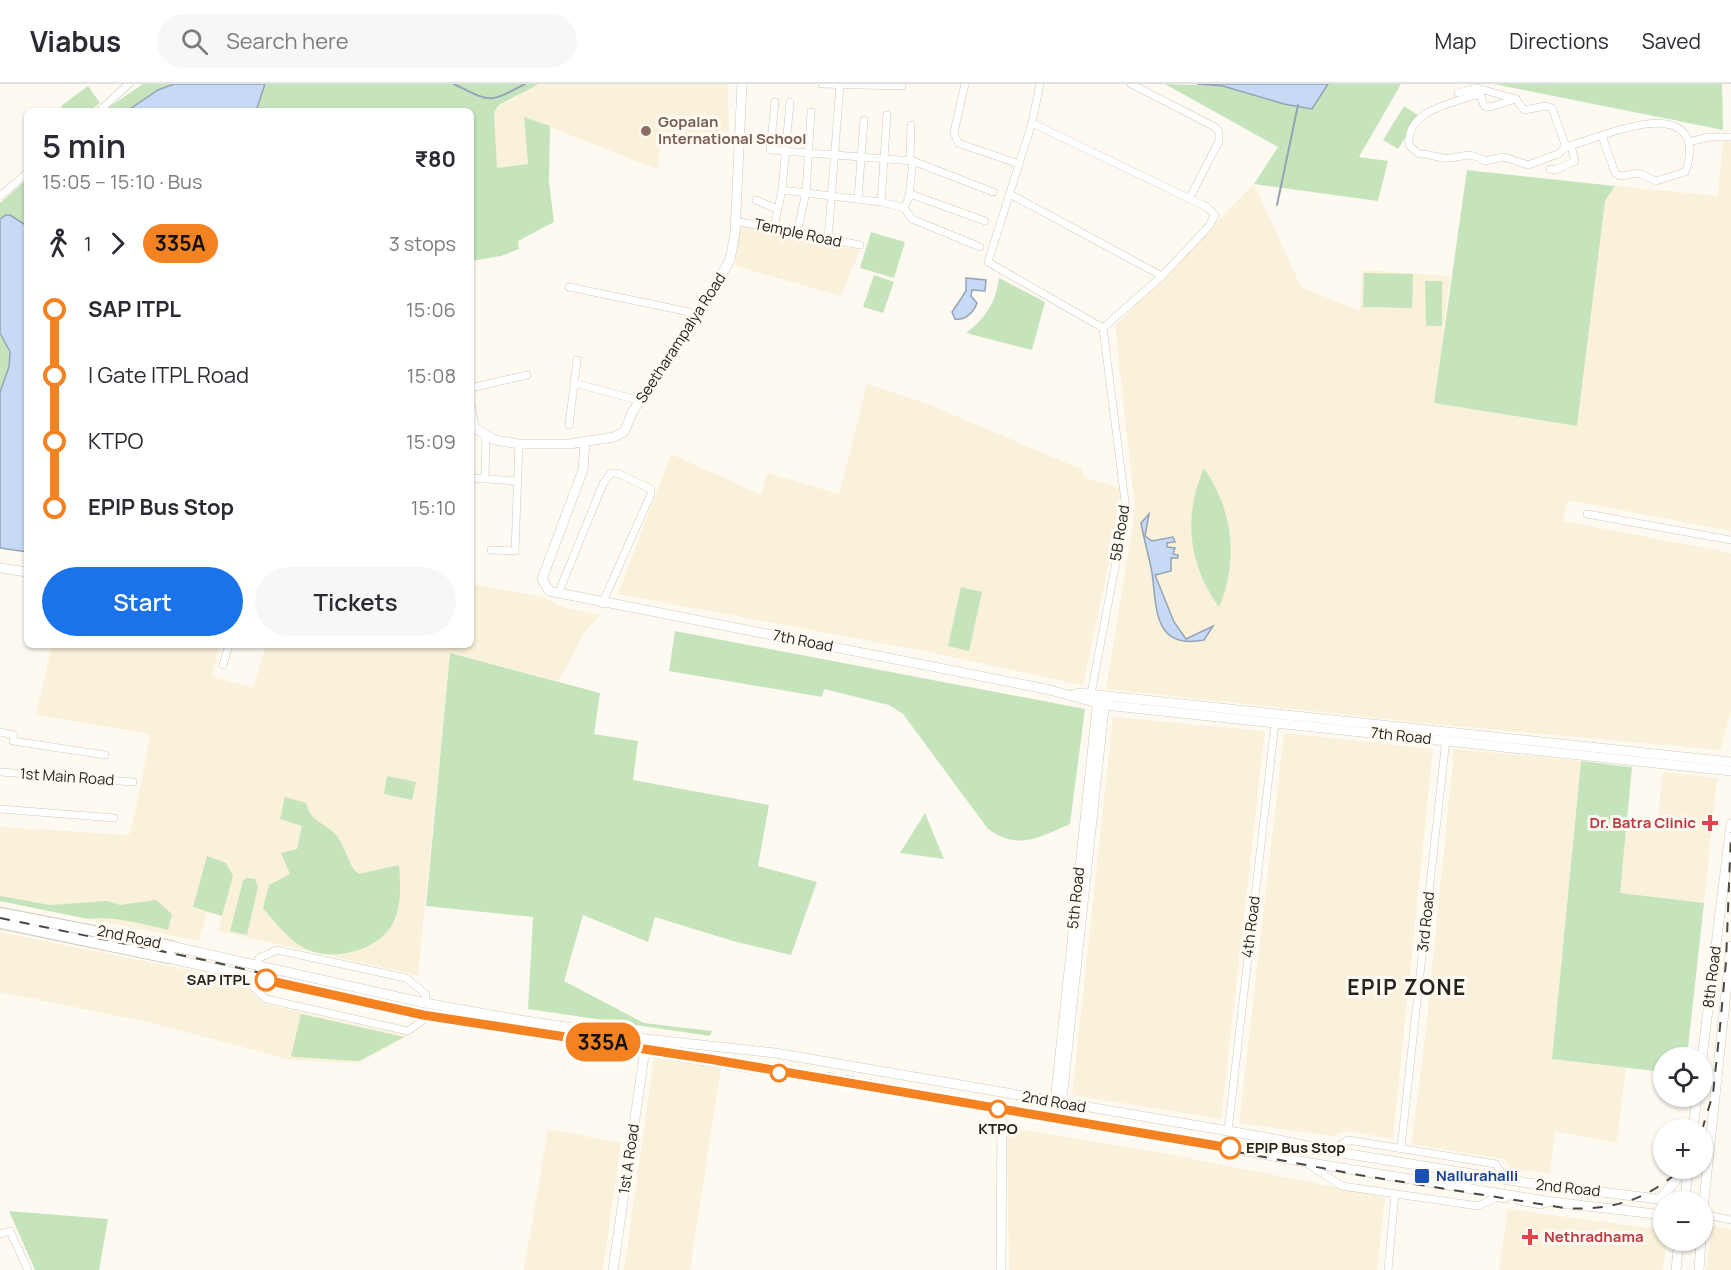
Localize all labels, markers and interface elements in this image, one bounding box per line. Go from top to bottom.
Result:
search box [157,14,577,68]
text: Viabus [30,22,121,60]
icon: search [178,25,211,58]
text: Search here [226,26,349,56]
text: Map [1435,27,1476,55]
text: Directions [1509,27,1609,55]
text: Saved [1642,27,1701,55]
place label: Gopalan International School [658,111,807,149]
text: 5 min [42,123,126,168]
marker: Gopalan International School [639,124,653,138]
text: ₹80 [414,144,456,174]
text: 15:05 – 15:10 · Bus [42,168,202,195]
street label: Temple Road [753,213,844,252]
icon: walk [42,227,75,260]
icon: forward [101,227,134,260]
text: 335A [155,229,206,257]
text: 1 [84,230,92,257]
text: 3 stops [389,230,456,257]
street label: Seetharampalya Road [631,269,731,407]
text: SAP ITPL [88,294,181,324]
text: 15:06 [406,296,456,323]
text: I Gate ITPL Road [88,360,249,390]
text: 15:08 [407,362,456,389]
text: KTPO [88,426,143,456]
text: 15:09 [406,428,456,455]
text: EPIP Bus Stop [88,492,234,522]
text: 15:10 [411,494,456,521]
street label: 5B Road [1105,503,1134,562]
button: Start [42,567,243,636]
button: Tickets [255,567,456,636]
street label: 7th Road [771,624,835,657]
street label: 7th Road [1370,722,1432,749]
street label: 1st Main Road [19,763,115,790]
place label: Dr. Batra Clinic [1589,812,1696,833]
marker: Dr. Batra Clinic [1701,814,1719,832]
street label: 5th Road [1062,866,1089,930]
street label: 3rd Road [1412,891,1439,953]
street label: 4th Road [1236,895,1265,959]
street label: 2nd Road [95,919,163,954]
street label: 8th Road [1697,945,1726,1009]
place label: SAP ITPL [187,969,250,990]
marker: SAP ITPL [255,969,277,991]
district label: EPIP ZONE [1347,973,1467,1001]
line badge: 335A [561,1022,645,1062]
text: 335A [578,1028,628,1056]
map controls [1653,1047,1713,1251]
button: locate [1653,1047,1713,1107]
unlabelled marker [770,1064,788,1082]
street label: 2nd Road [1020,1086,1088,1117]
marker: KTPO [989,1100,1007,1118]
place label: KTPO [978,1118,1018,1139]
button: + [1653,1119,1713,1179]
street label: 1st A Road [613,1122,644,1195]
marker: EPIP Bus Stop [1219,1137,1241,1159]
place label: EPIP Bus Stop [1246,1137,1346,1158]
place label: Nallurahalli [1436,1165,1518,1186]
marker: Nallurahalli [1413,1167,1431,1185]
street label: 2nd Road [1535,1174,1601,1201]
button: − [1653,1191,1713,1251]
place label: Nethradhama [1544,1226,1644,1247]
marker: Nethradhama [1521,1228,1539,1246]

